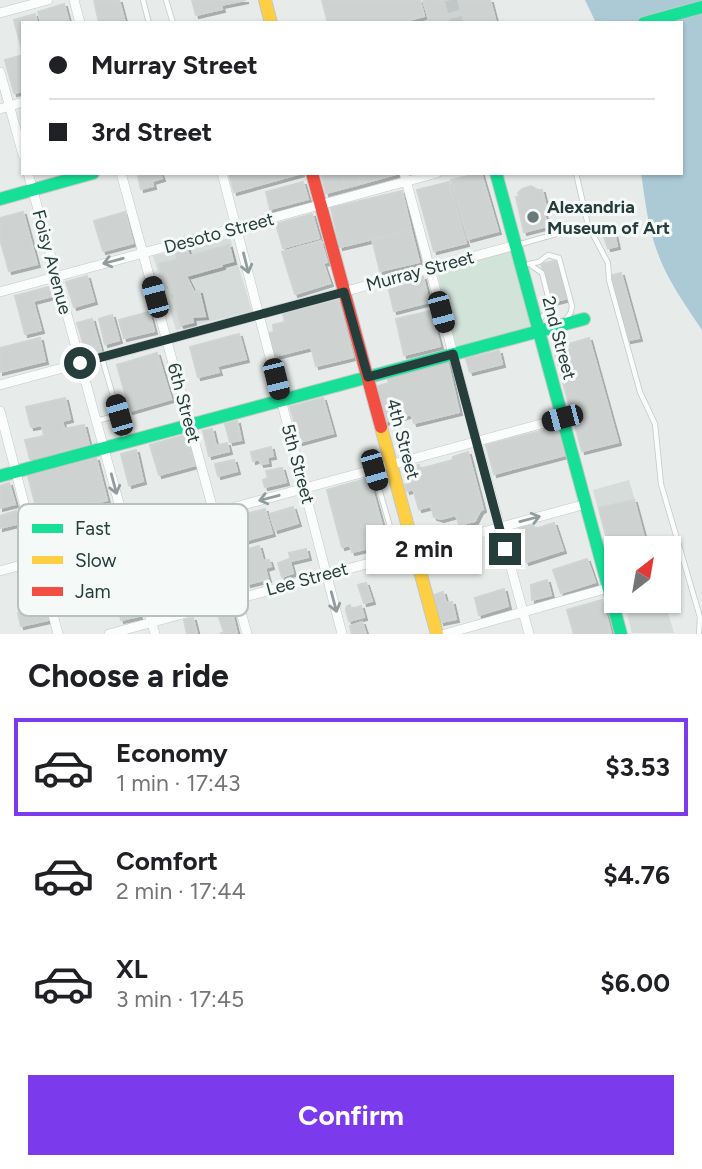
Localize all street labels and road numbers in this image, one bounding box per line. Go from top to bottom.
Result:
street label: Foisy Avenue [27,207,77,317]
street label: Desoto Street [162,208,277,258]
street label: Murray Street [364,246,477,296]
street label: 2nd Street [537,294,581,382]
street label: 6th Street [163,361,205,446]
street label: 4th Street [382,396,424,482]
street label: 5th Street [277,422,319,507]
street label: Lee Street [264,557,351,600]

